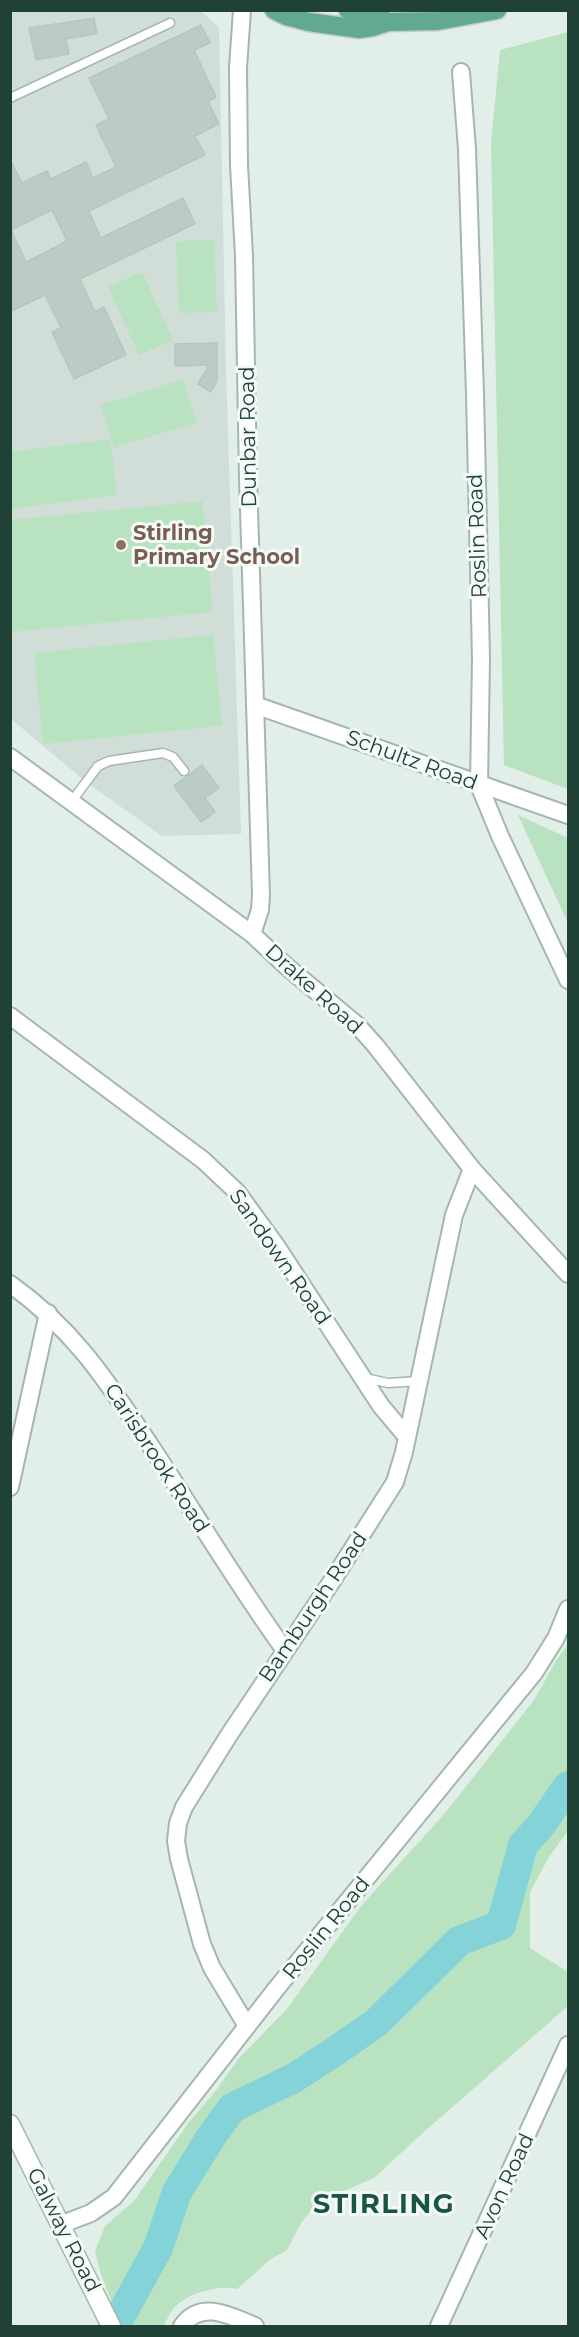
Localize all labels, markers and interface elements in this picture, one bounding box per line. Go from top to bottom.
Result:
street label: Dunbar Road [234,366,261,508]
street label: Roslin Road [462,473,491,599]
place label: Stirling Primary School [133,520,300,569]
marker: Stirling Primary School [114,538,128,552]
street label: Schultz Road [343,724,481,795]
street label: Drake Road [260,938,368,1039]
street label: Sandown Road [224,1184,336,1329]
street label: Carisbrook Road [100,1378,215,1537]
street label: Bamburgh Road [253,1527,372,1687]
street label: Roslin Road [277,1871,375,1984]
street label: Avon Road [468,2129,539,2242]
street label: Galway Road [22,2163,106,2296]
district label: STIRLING [313,2187,455,2220]

